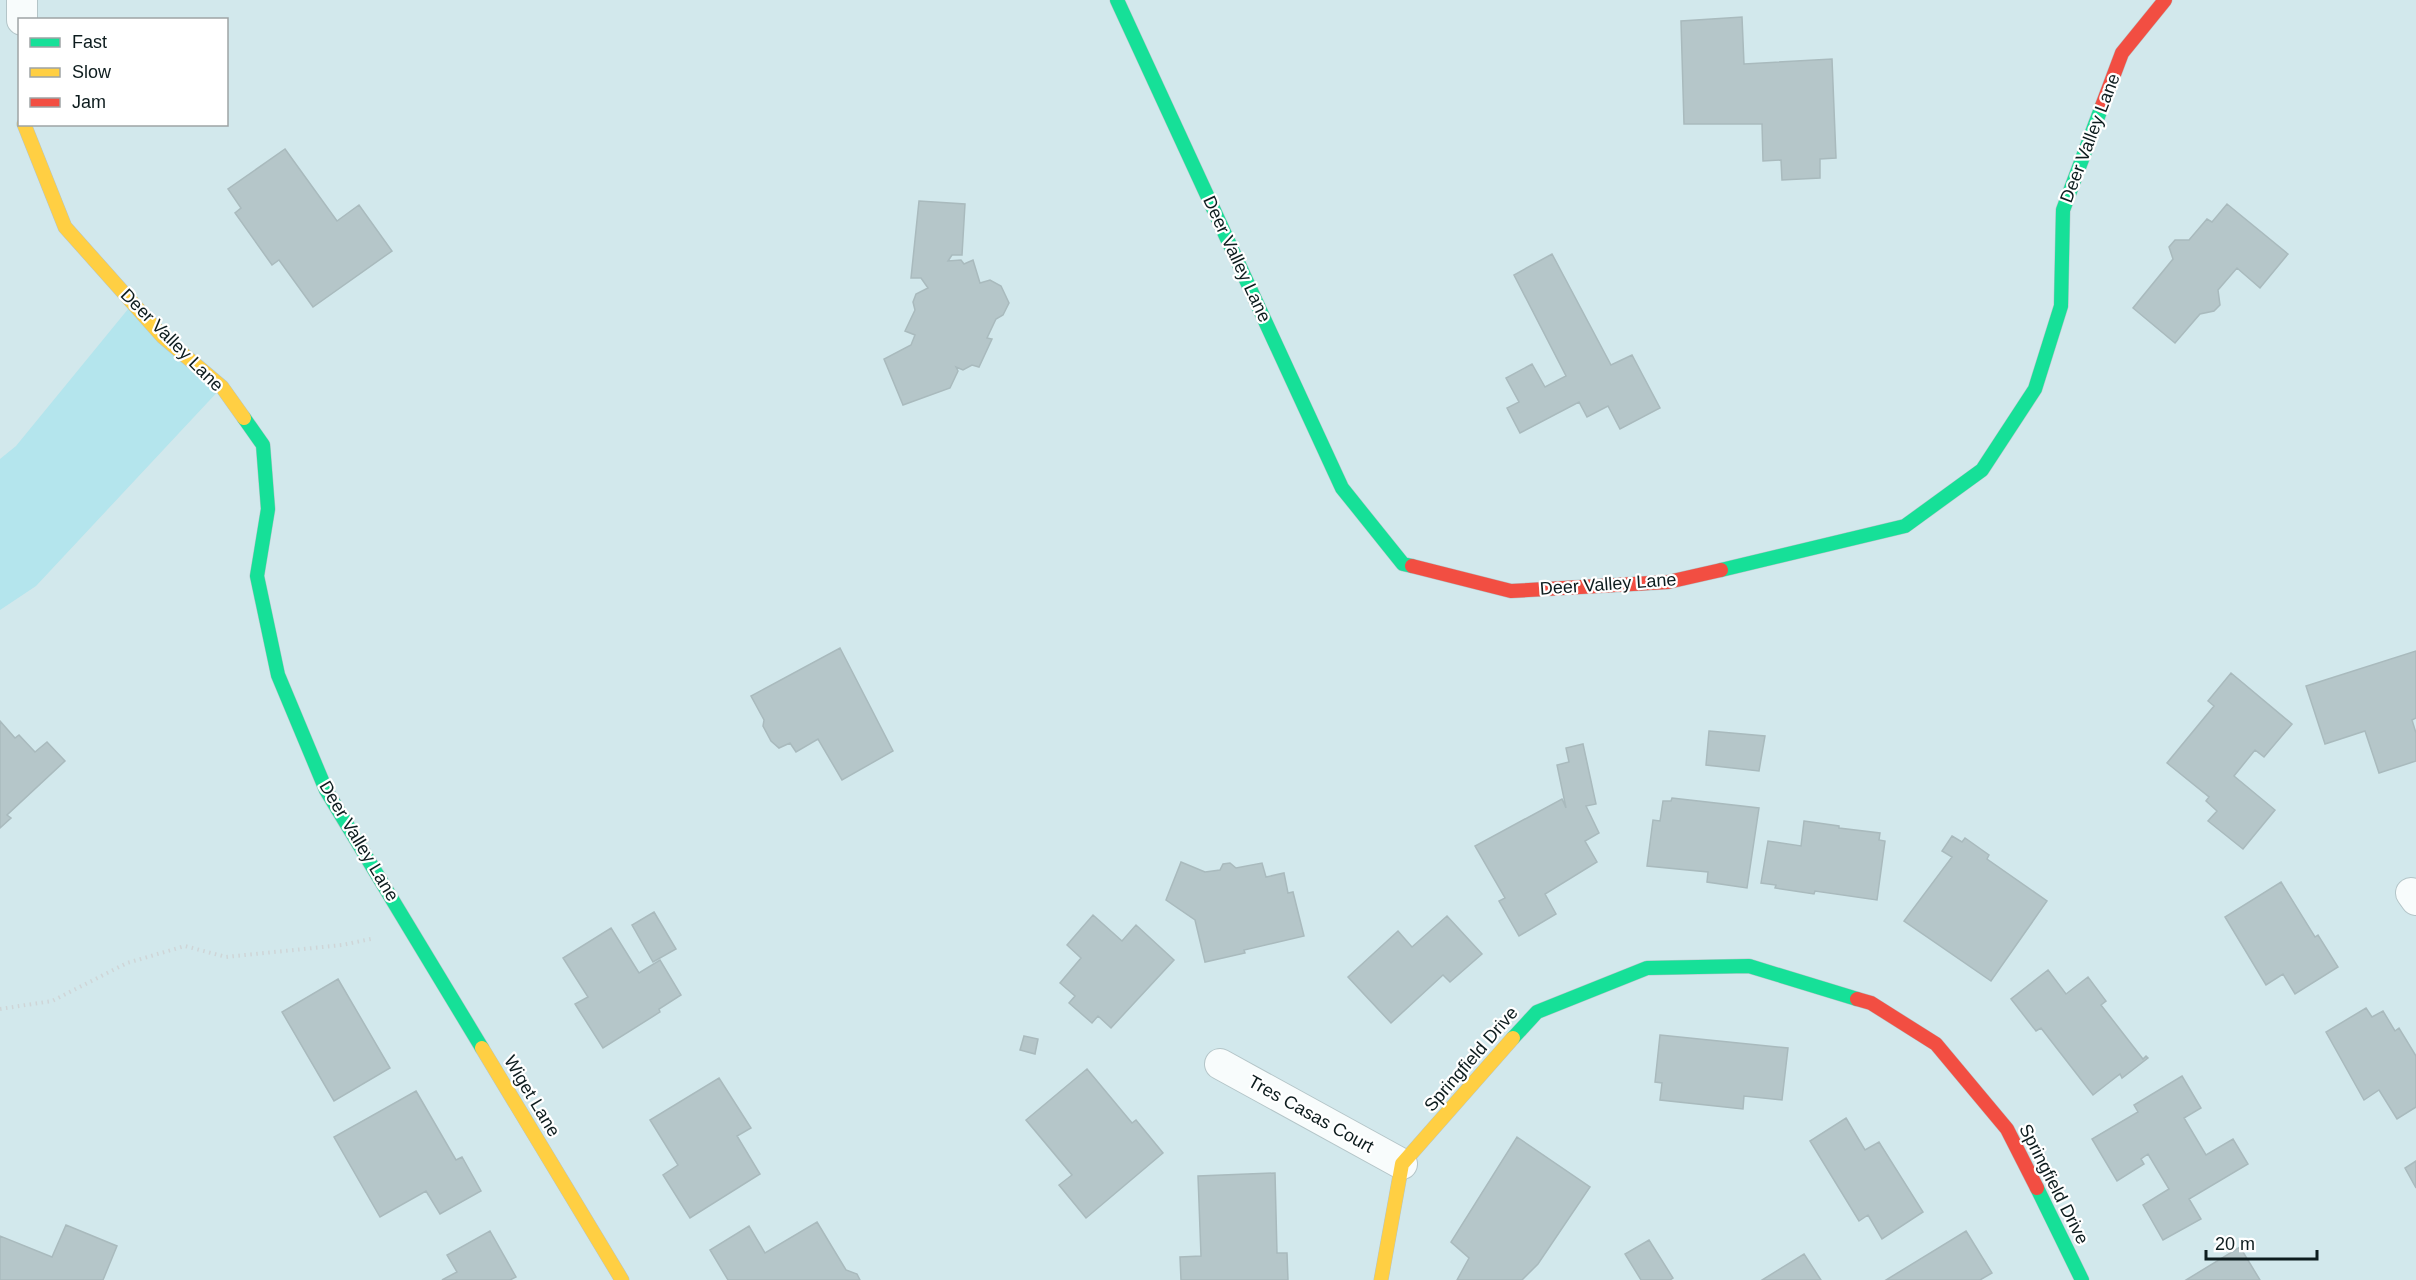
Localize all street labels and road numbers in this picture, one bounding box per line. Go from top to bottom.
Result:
street label: Deer Valley Lane [2056,71,2124,205]
street label: Deer Valley Lane [1199,193,1275,325]
street label: Deer Valley Lane [117,285,227,395]
street label: Deer Valley Lane [1539,569,1677,599]
street label: Deer Valley Lane [315,777,403,905]
street label: Springfield Drive [1420,1003,1522,1115]
street label: Wiget Lane [500,1052,564,1140]
street label: Tres Casas Court [1245,1071,1377,1157]
street label: Springfield Drive [2015,1121,2093,1247]

